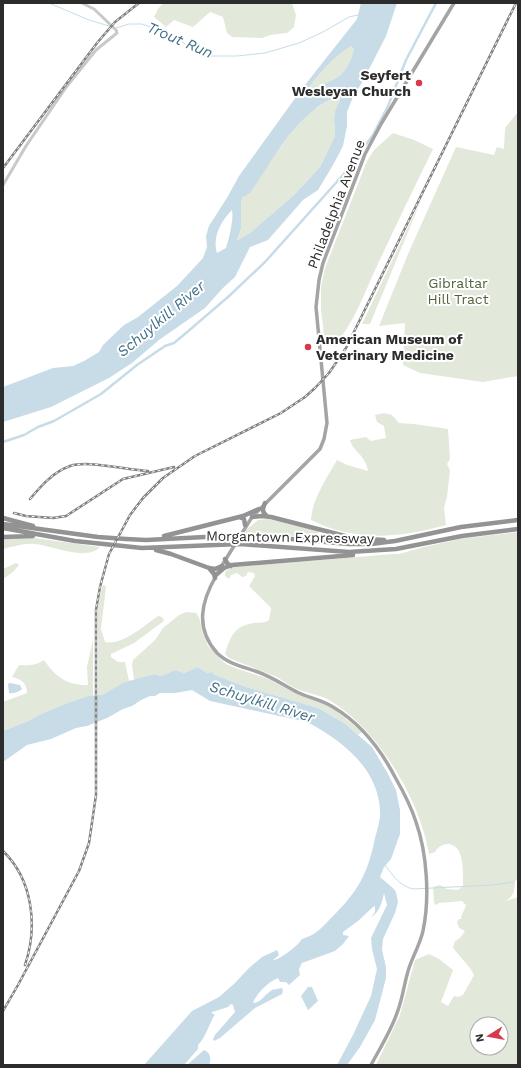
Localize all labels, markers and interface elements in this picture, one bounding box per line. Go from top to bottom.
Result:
water label: Trout Run [144,18,216,62]
place label: Seyfert Wesleyan Church [292,67,411,99]
marker: Seyfert Wesleyan Church [414,78,424,88]
street label: Philadelphia Avenue [304,137,368,271]
park label: Gibraltar Hill Tract [427,275,489,307]
water label: Schuylkill River [114,276,209,361]
place label: American Museum of Veterinary Medicine [316,331,463,363]
marker: American Museum of Veterinary Medicine [303,342,313,352]
street label: Morgantown Expressway [206,528,375,546]
water label: Schuylkill River [207,677,318,727]
north arrow [469,1016,509,1056]
text: N [473,1033,487,1043]

